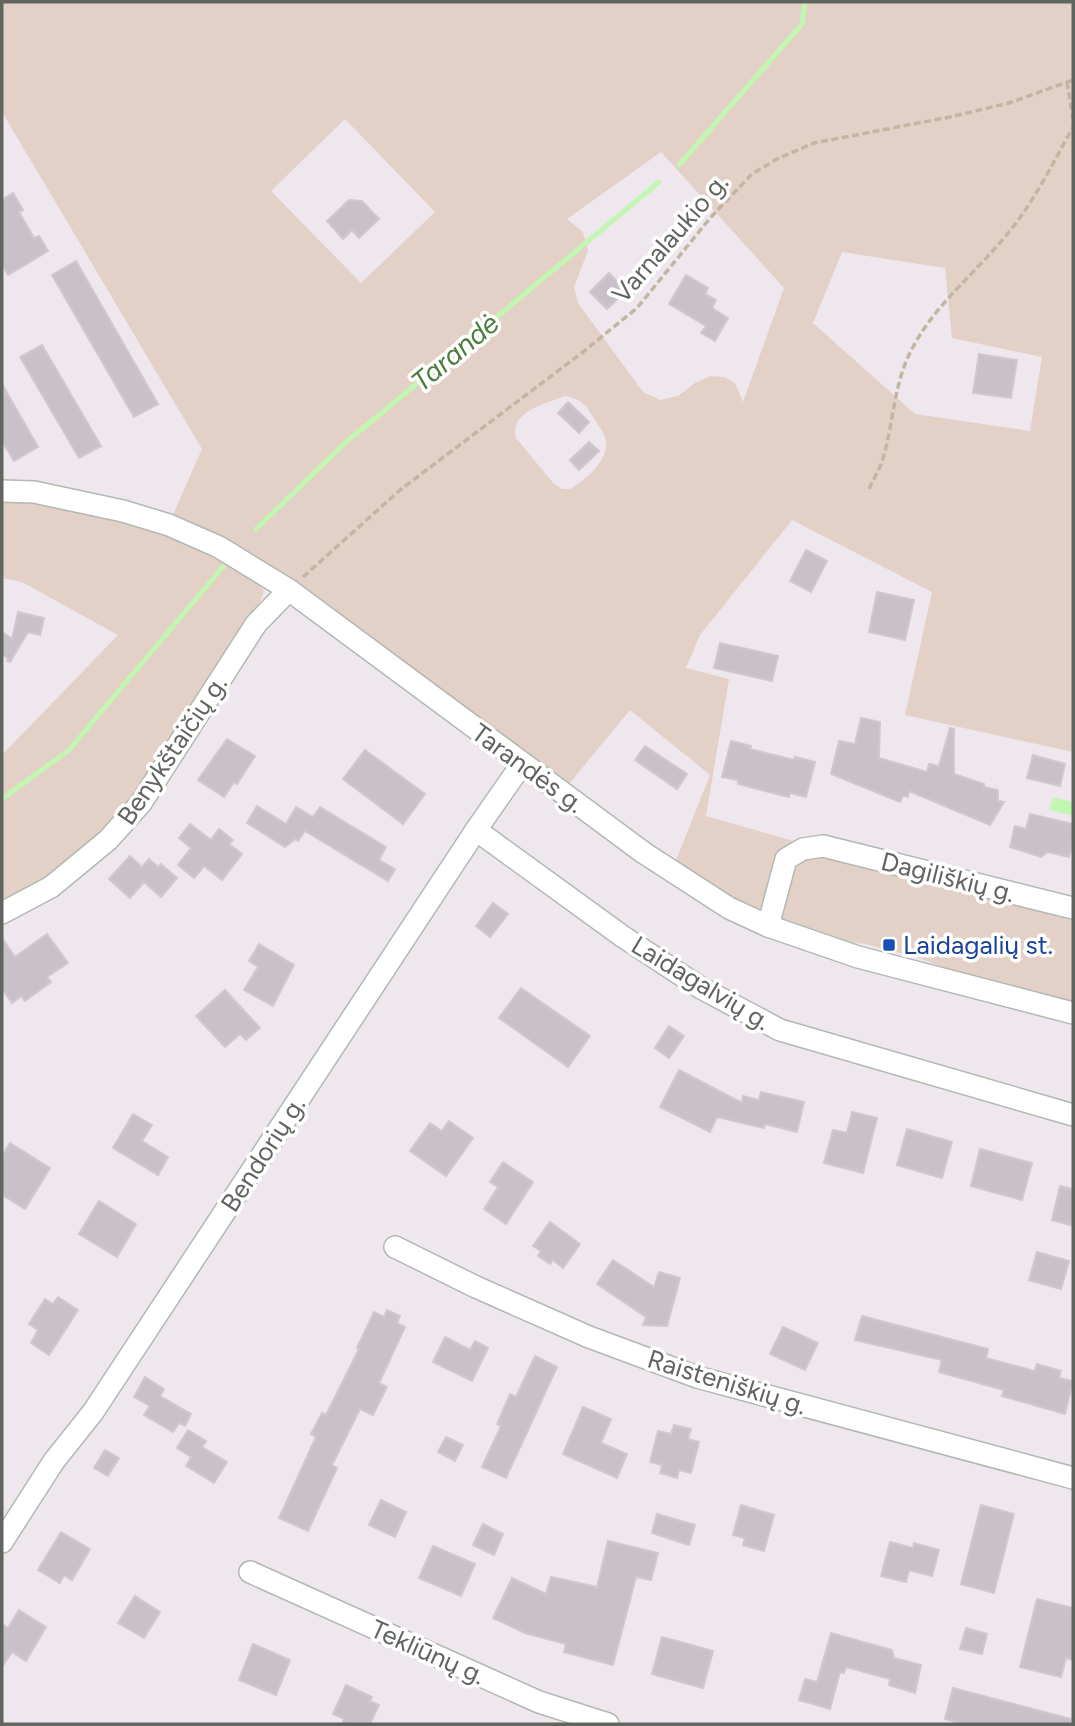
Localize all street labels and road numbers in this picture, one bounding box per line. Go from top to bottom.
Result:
street label: Varnalaukio g. [605,167,735,309]
street label: Benykštaičių g. [110,669,234,831]
street label: Tarandės g. [466,716,590,820]
street label: Dagiliškių g. [878,845,1018,909]
street label: Laidagalvių g. [626,929,776,1037]
street label: Bendorių g. [214,1090,312,1218]
street label: Raisteniškių g. [644,1343,810,1421]
street label: Tekliūnų g. [366,1613,490,1691]

